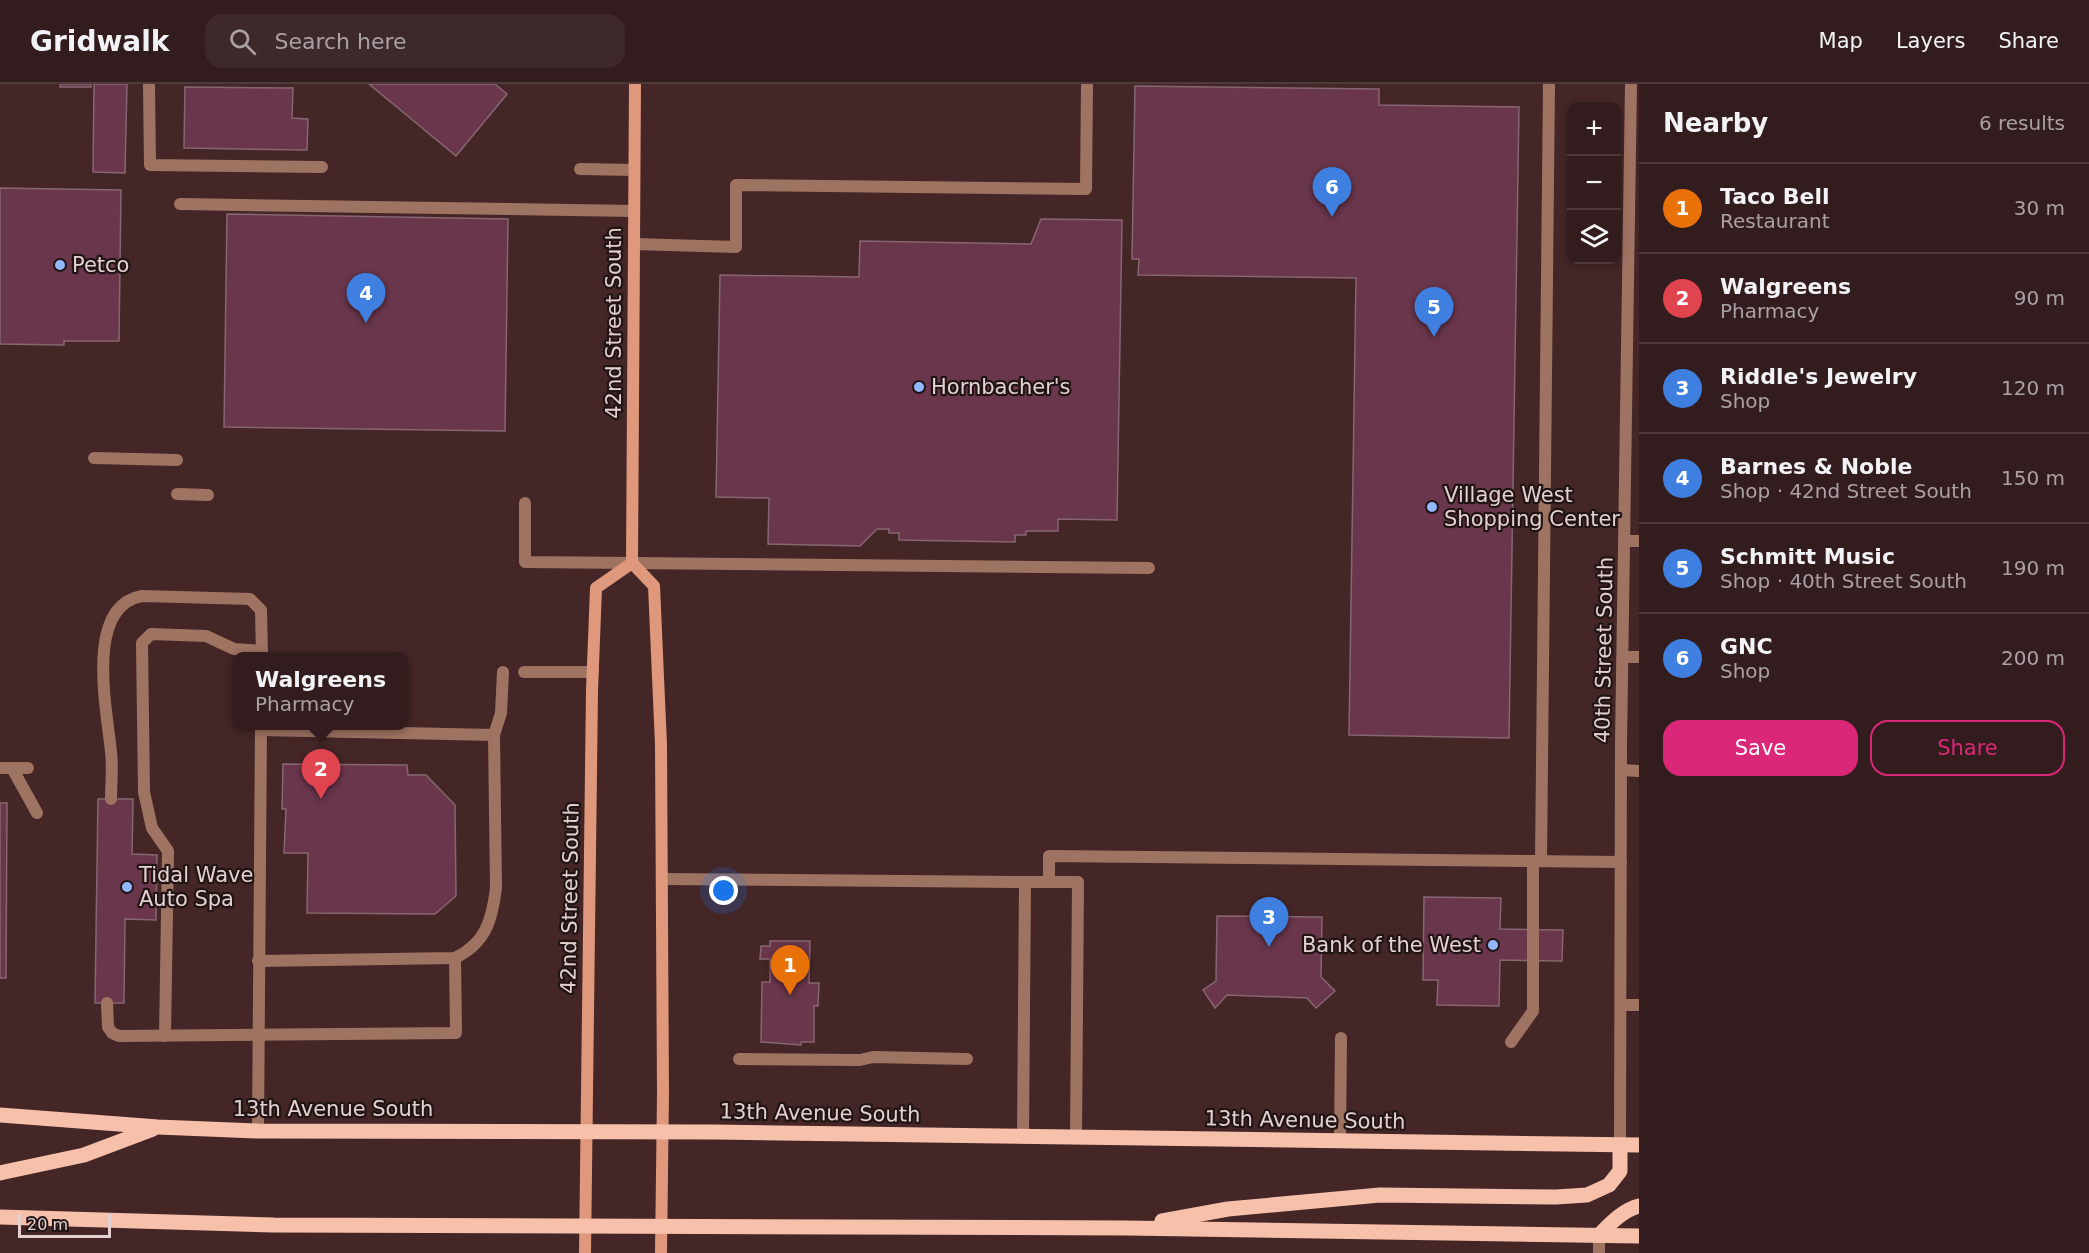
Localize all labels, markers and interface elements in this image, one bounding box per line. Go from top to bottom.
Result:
search box [205,14,625,68]
text: Gridwalk [30,25,169,58]
icon: search [226,25,259,58]
text: Search here [274,29,407,54]
text: Map [1819,29,1863,53]
text: Layers [1896,29,1965,53]
text: Share [1998,29,2059,53]
map controls [1567,102,1621,264]
button: + [1567,102,1621,156]
text: Nearby [1663,108,1768,138]
text: 6 results [1979,111,2065,135]
button: − [1567,156,1621,210]
pin: 6 [1312,168,1352,217]
text: Taco Bell [1720,184,1830,209]
text: 1 [1676,196,1689,220]
text: 30 m [2014,196,2065,220]
text: Restaurant [1720,209,1830,233]
button: layers [1567,210,1621,264]
street label: 42nd Street South [602,227,626,419]
place label: Petco [72,253,129,277]
marker: Petco [53,258,67,272]
pin: 4 [346,274,386,323]
text: Walgreens [1720,274,1851,299]
text: 2 [1676,286,1689,310]
text: 90 m [2014,286,2065,310]
pin: 5 [1414,288,1454,337]
text: Pharmacy [1720,299,1819,323]
text: Riddle's Jewelry [1720,364,1917,389]
place label: Hornbacher's [931,375,1071,399]
text: 3 [1676,376,1689,400]
text: 120 m [2001,376,2065,400]
marker: Hornbacher's [912,380,926,394]
text: Shop [1720,389,1770,413]
text: Barnes & Noble [1720,454,1912,479]
text: 4 [1676,466,1689,490]
text: 150 m [2001,466,2065,490]
text: Shop · 42nd Street South [1720,479,1972,503]
place label: Village West Shopping Center [1444,483,1620,531]
marker: Village West Shopping Center [1425,500,1439,514]
text: Schmitt Music [1720,544,1895,569]
text: 5 [1676,556,1689,580]
text: 190 m [2001,556,2065,580]
street label: 40th Street South [1590,557,1618,743]
text: Shop · 40th Street South [1720,569,1967,593]
text: GNC [1720,634,1773,659]
text: 6 [1676,646,1689,670]
text: 200 m [2001,646,2065,670]
popup [232,652,409,730]
text: Shop [1720,659,1770,683]
text: Walgreens [255,667,386,692]
text: Pharmacy [255,692,354,716]
button: Save [1663,720,1858,776]
button: Share [1870,720,2065,776]
pin: 2 [302,750,340,799]
street label: 42nd Street South [556,802,584,994]
place label: Tidal Wave Auto Spa [138,863,253,911]
your location [709,876,738,905]
marker: Tidal Wave Auto Spa [120,880,134,894]
pin: 3 [1250,898,1288,947]
place label: Bank of the West [1302,933,1481,957]
marker: Bank of the West [1486,938,1500,952]
pin: 1 [770,946,810,995]
street label: 13th Avenue South [233,1097,433,1121]
street label: 13th Avenue South [719,1099,921,1127]
street label: 13th Avenue South [1204,1106,1406,1134]
scale bar [18,1211,111,1238]
text: 20 m [27,1215,68,1234]

